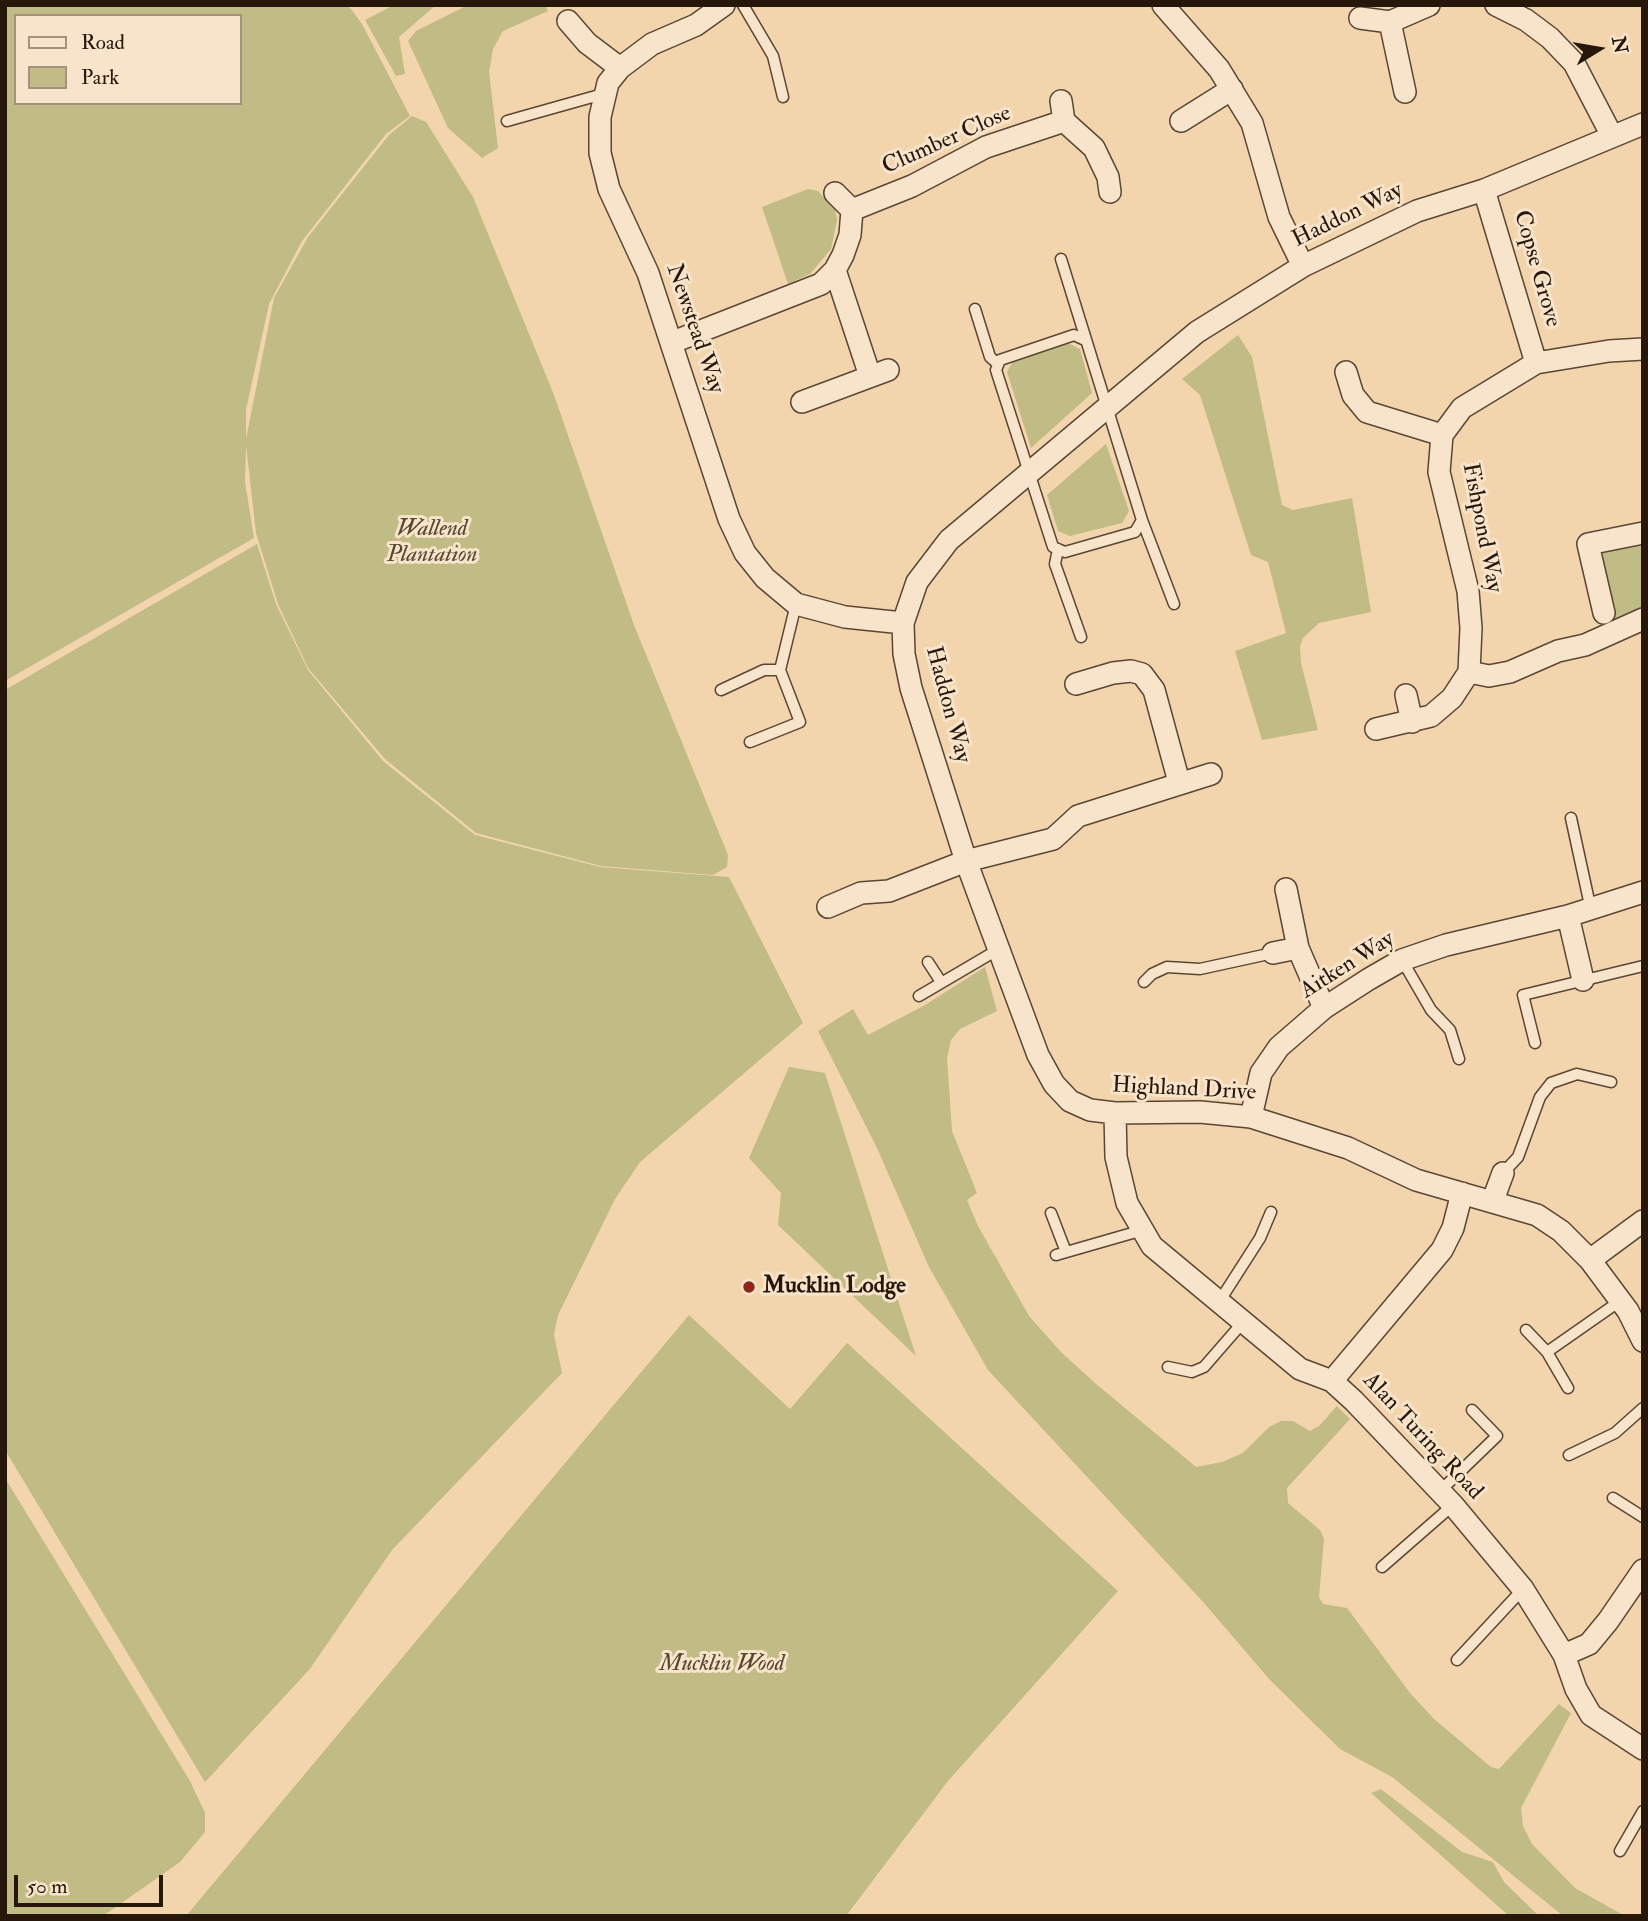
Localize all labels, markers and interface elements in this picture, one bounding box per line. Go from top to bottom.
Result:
legend [14,14,242,105]
north arrow [1564,14,1634,84]
text: Road [81,29,125,56]
text: N [1606,34,1633,56]
text: Park [81,64,119,91]
street label: Clumber Close [878,100,1016,182]
street label: Haddon Way [1288,177,1408,255]
street label: Copse Grove [1506,208,1566,330]
street label: Newstead Way [659,261,729,397]
street label: Fishpond Way [1455,461,1507,595]
park label: Wallend Plantation [387,516,477,570]
street label: Haddon Way [918,644,976,766]
street label: Aitken Way [1296,926,1400,1006]
street label: Highland Drive [1111,1072,1257,1108]
place label: Mucklin Lodge [763,1273,906,1301]
marker: Mucklin Lodge [741,1279,757,1295]
street label: Alan Turing Road [1356,1368,1488,1506]
park label: Mucklin Wood [660,1651,784,1679]
scale bar [18,1862,166,1906]
text: 50 m [27,1873,68,1900]

